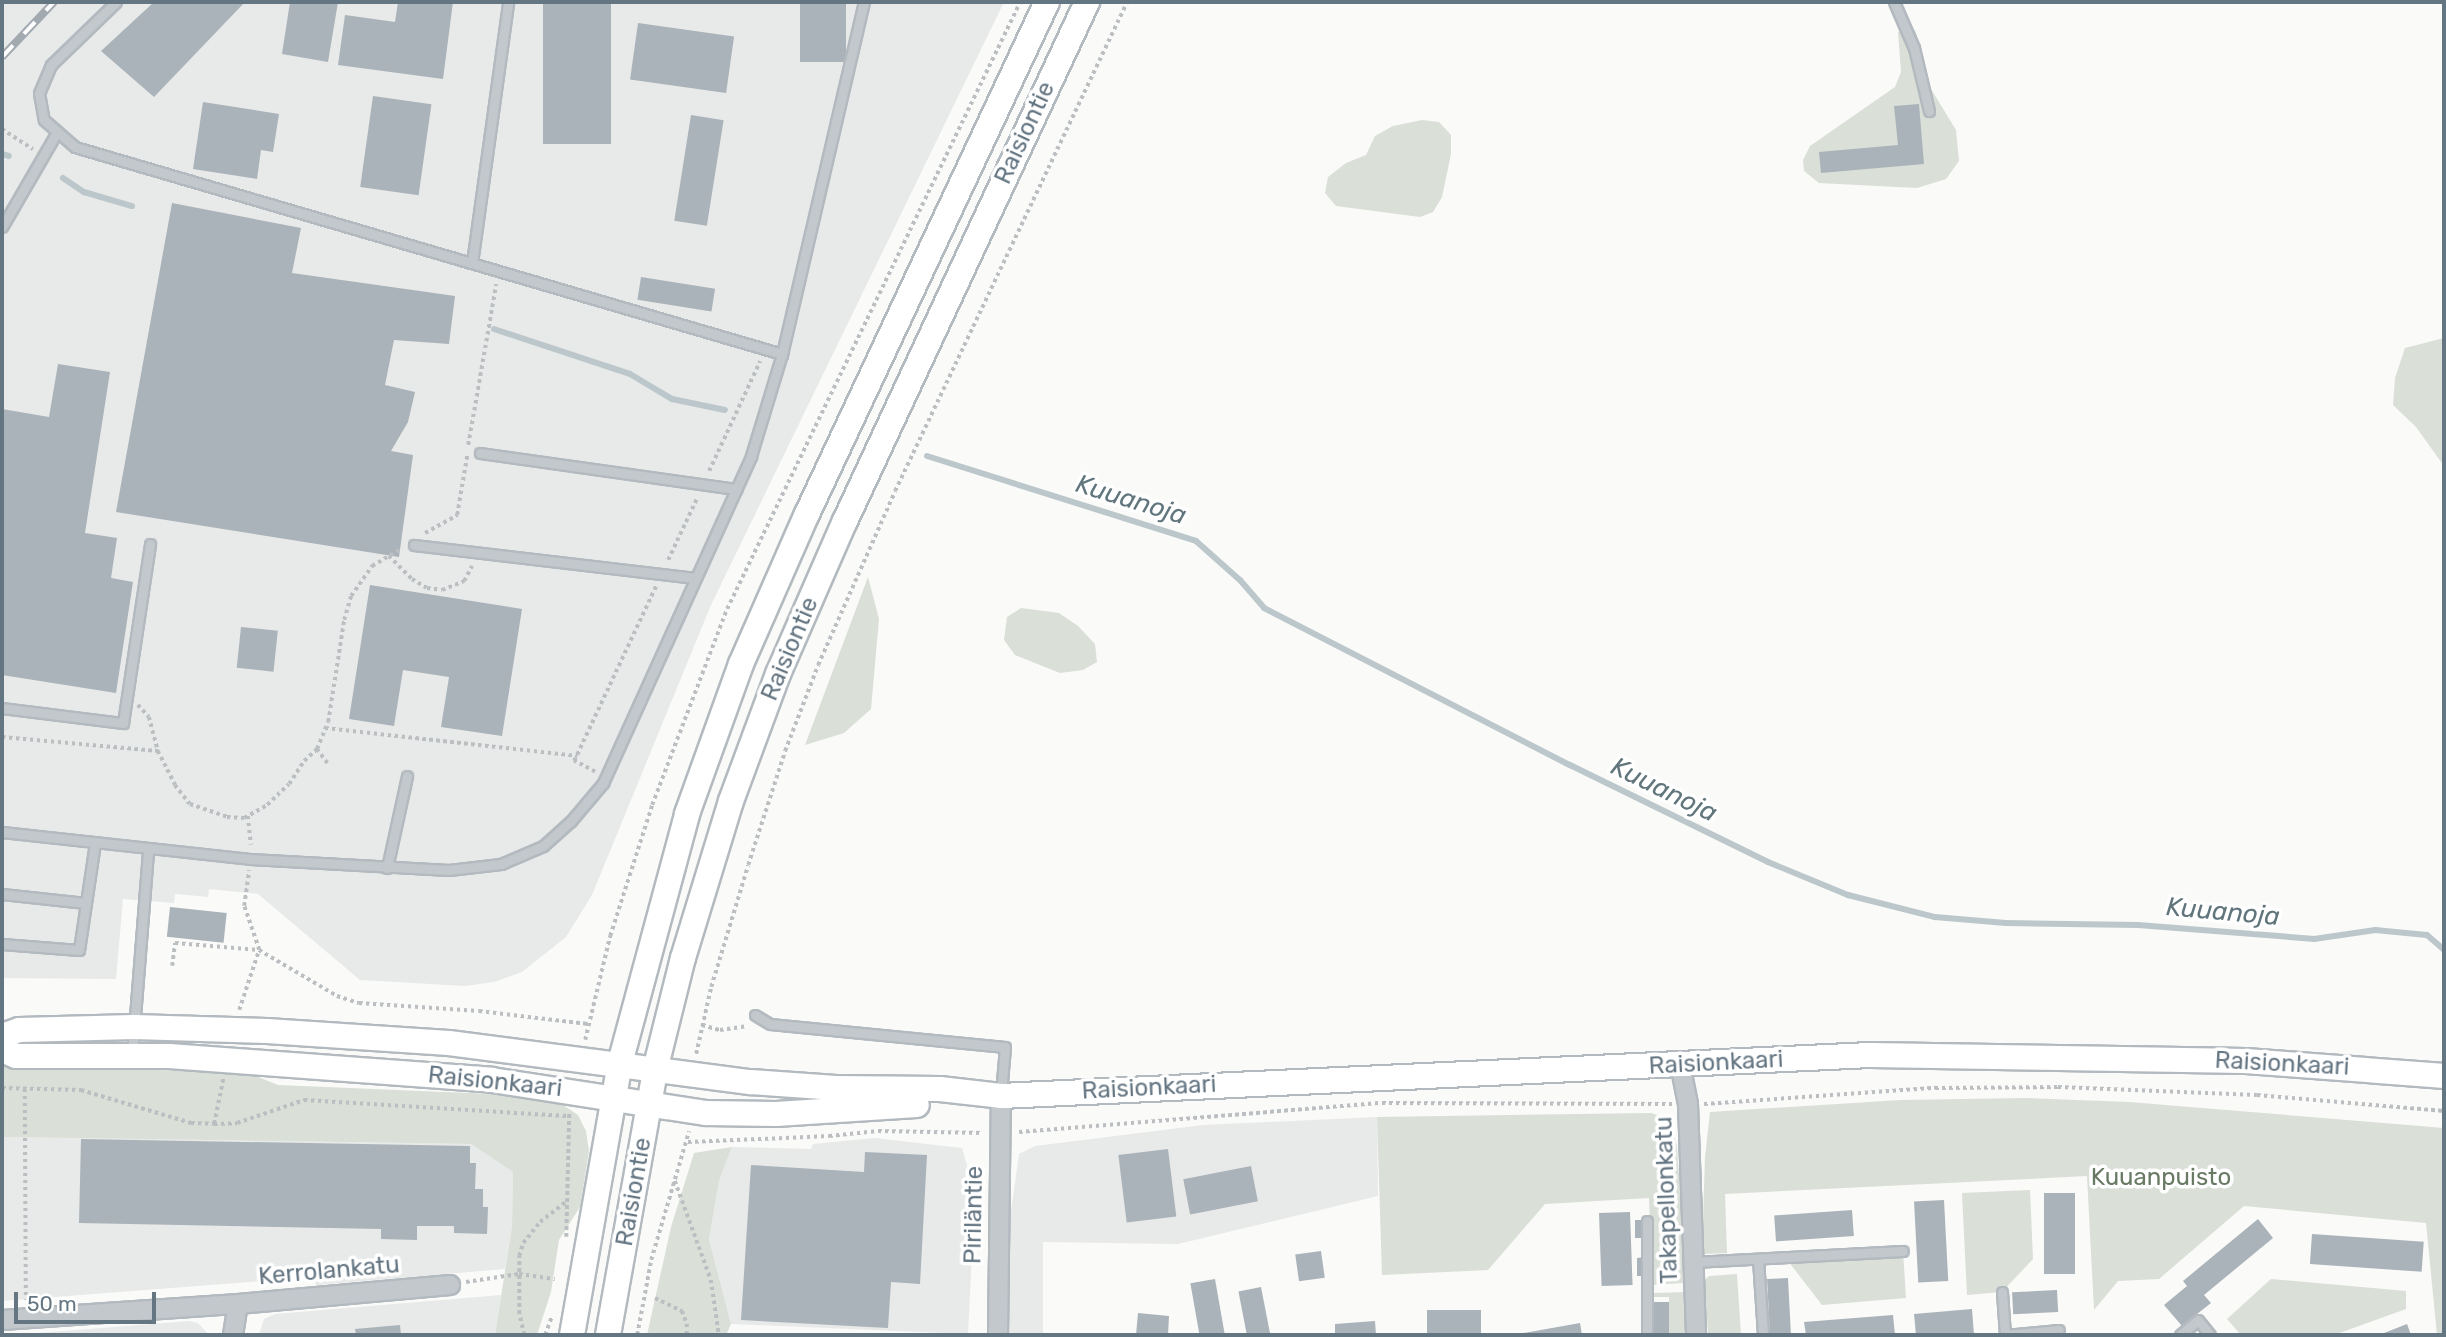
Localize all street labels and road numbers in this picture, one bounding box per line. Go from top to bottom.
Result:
street label: Raisiontie [989,77,1061,189]
street label: Raisiontie [755,593,825,705]
street label: Raisionkaari [1648,1045,1784,1081]
street label: Raisionkaari [2214,1046,2350,1082]
street label: Raisionkaari [427,1061,563,1103]
street label: Raisionkaari [1081,1070,1217,1106]
street label: Takapellonkatu [1650,1116,1684,1284]
street label: Raisiontie [610,1136,658,1248]
street label: Piriläntie [959,1166,989,1264]
street label: Kerrolankatu [257,1250,401,1292]

